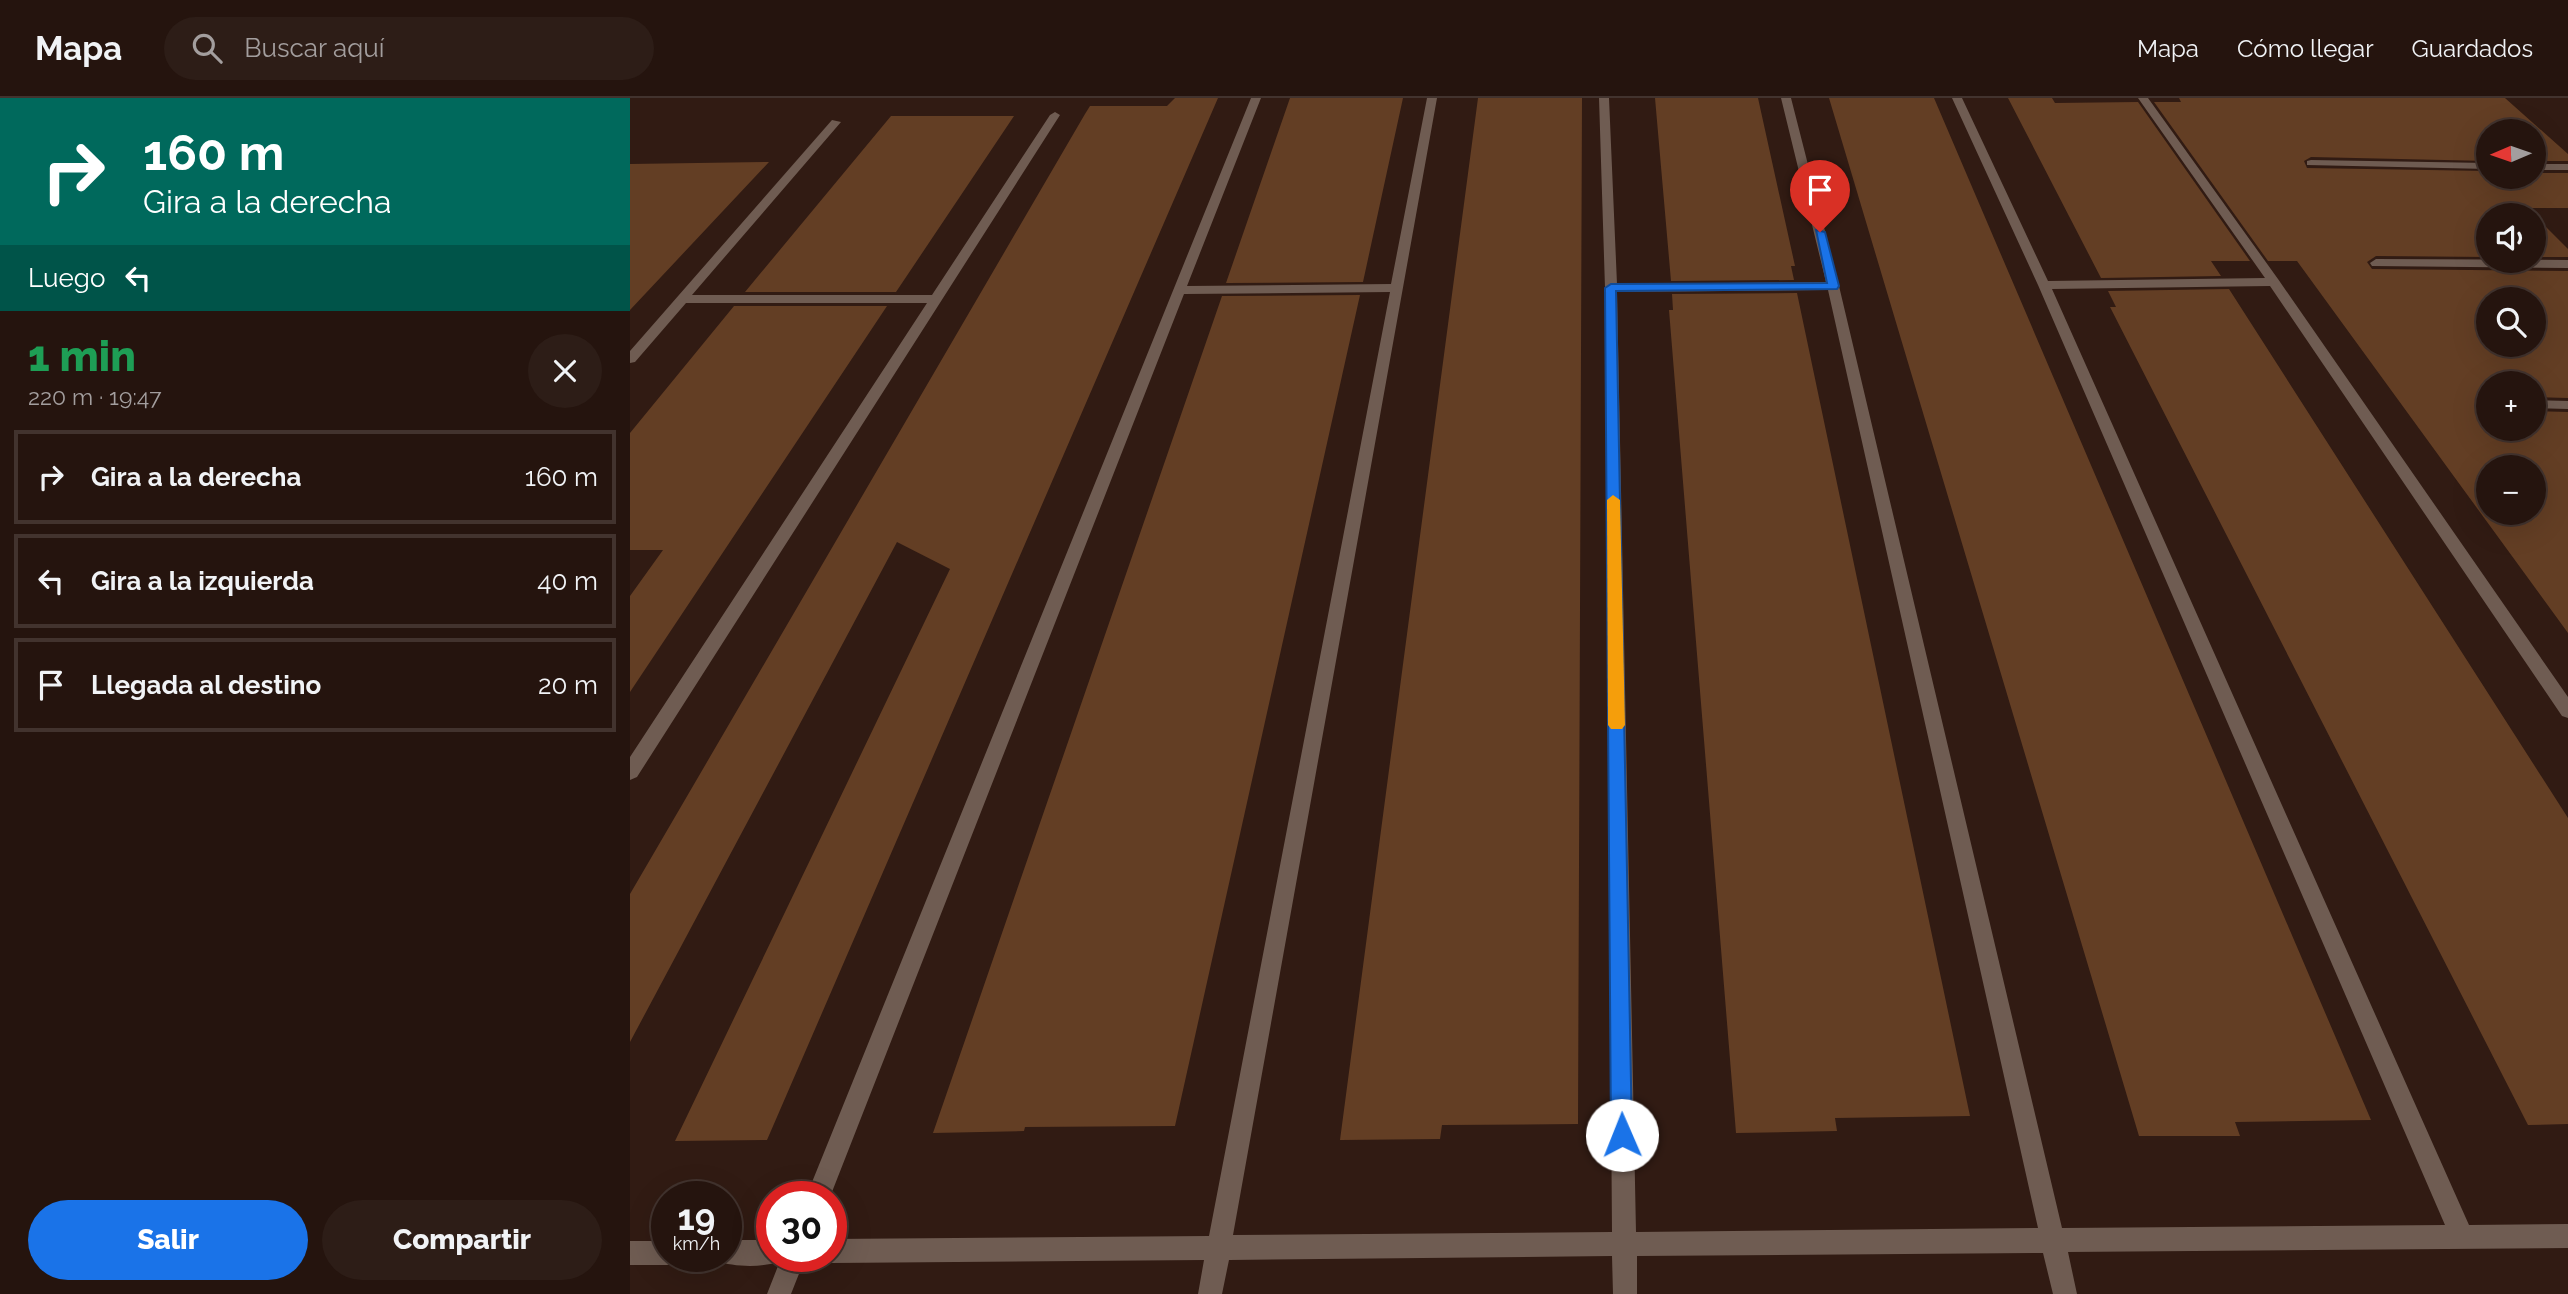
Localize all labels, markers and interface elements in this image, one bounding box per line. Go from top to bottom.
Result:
search box [164,17,654,80]
text: Mapa [35,29,122,68]
icon: search [188,29,226,67]
text: Buscar aquí [244,33,384,63]
text: Mapa [2137,34,2199,63]
text: Cómo llegar [2237,34,2374,63]
text: Guardados [2412,34,2533,63]
north arrow [2476,119,2546,189]
map controls [2476,119,2546,525]
text: 160 m [143,124,284,181]
icon: right [28,126,119,217]
pin [1790,160,1850,232]
icon: arrive [1801,171,1839,209]
text: Gira a la derecha [143,183,391,220]
button: sound [2476,203,2546,273]
icon: left [119,259,157,297]
text: Luego [28,263,105,293]
button: search [2476,287,2546,357]
text: 1 min [28,332,136,381]
button: close [528,334,602,408]
button: + [2476,371,2546,441]
text: 220 m · 19:47 [28,383,162,410]
button: − [2476,455,2546,525]
icon: right [32,458,70,496]
text: Gira a la derecha [91,462,301,492]
text: 160 m [525,462,598,492]
icon: left [32,562,70,600]
text: Gira a la izquierda [91,566,314,596]
text: 40 m [537,566,598,596]
icon: arrive [32,666,70,704]
text: Llegada al destino [91,670,321,700]
text: 20 m [538,670,598,700]
position arrow [1585,1098,1659,1172]
speed limit sign: 30 [756,1181,847,1272]
text: 19 [678,1197,715,1238]
button: Salir [28,1200,308,1280]
button: Compartir [322,1200,602,1280]
text: km/h [673,1233,720,1254]

